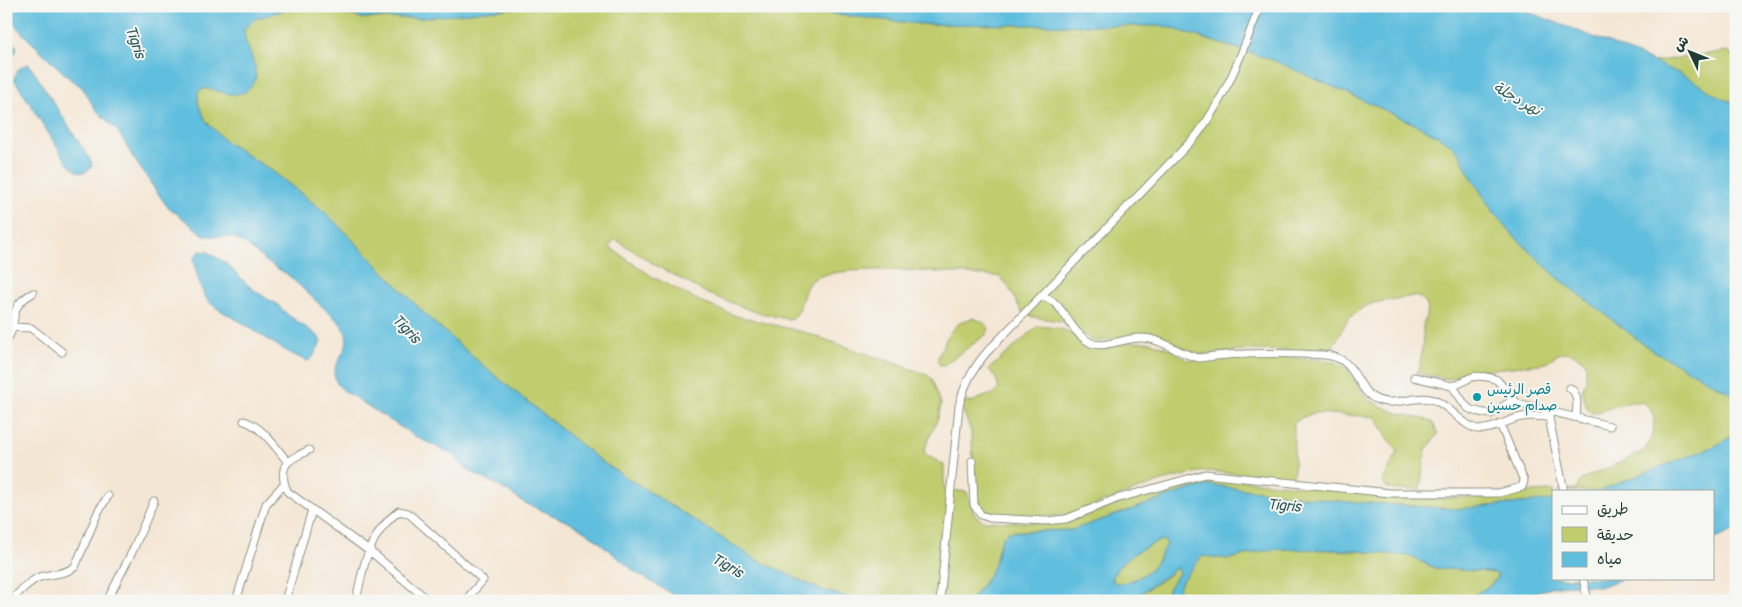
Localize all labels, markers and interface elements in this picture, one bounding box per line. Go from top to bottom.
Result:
water label: Tigris [121,23,150,63]
north arrow [1664,28,1714,78]
text: ش [1669,32,1692,55]
water label: نهر دجلة [1490,78,1546,121]
water label: Tigris [388,310,426,349]
place label: قصر الرئيس صدام حسين [1487,381,1557,416]
marker: قصر الرئيس صدام حسين [1471,391,1483,403]
legend [1552,490,1714,580]
water label: Tigris [1267,495,1304,517]
text: طريق [1597,500,1629,519]
text: حديقة [1597,526,1634,545]
water label: Tigris [708,549,748,584]
text: مياه [1597,550,1622,569]

